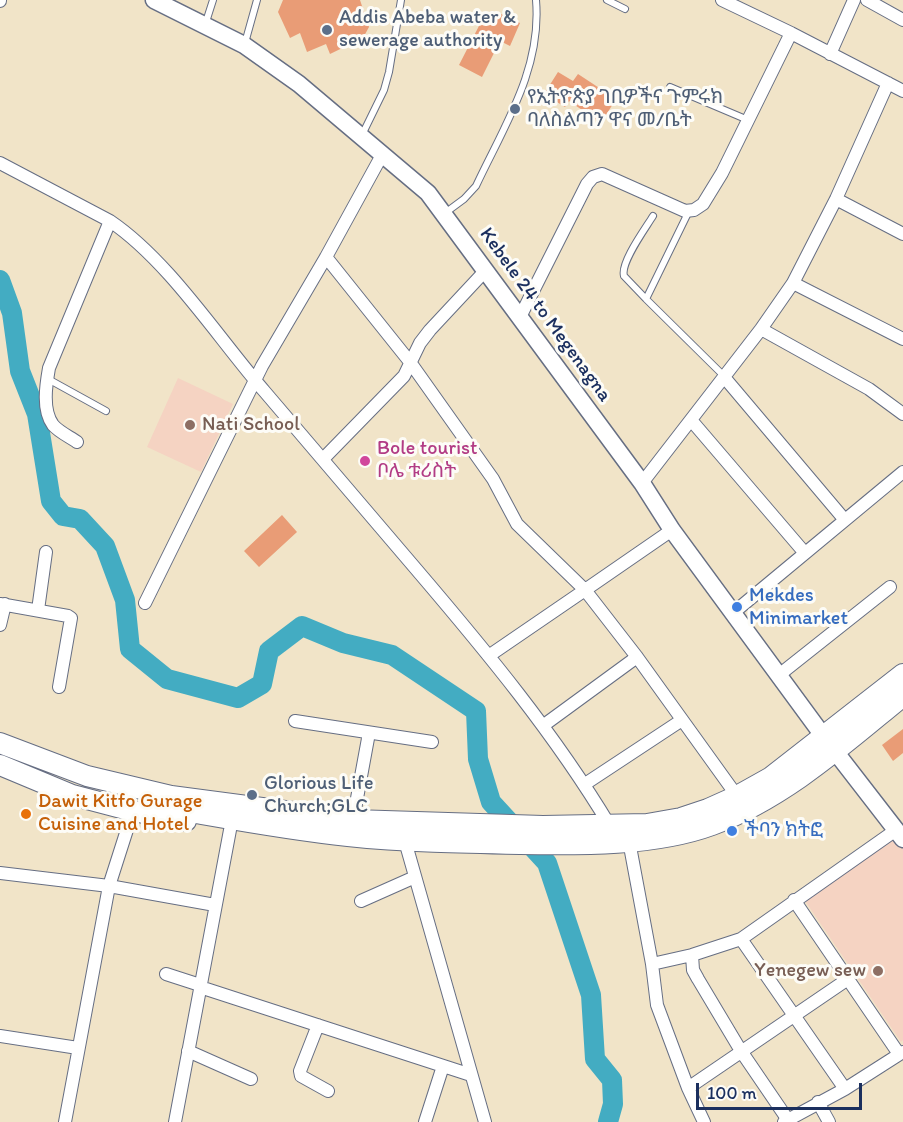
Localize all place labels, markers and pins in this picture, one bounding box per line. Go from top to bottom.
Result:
place label: Addis Abeba water & sewerage authority [339,6,516,53]
marker: Addis Abeba water & sewerage authority [320,23,334,37]
place label: የኢትዮጵያ ገቢዎችና ጉምሩክ ባለስልጣን ዋና መ/ቤት [527,86,723,133]
marker: የኢትዮጵያ ገቢዎችና ጉምሩክ ባለስልጣን ዋና መ/ቤት [508,102,522,116]
place label: Nati School [202,413,300,437]
marker: Nati School [183,418,197,432]
place label: Bole tourist ቦሌ ቱሪስት [377,437,478,484]
marker: Bole tourist ቦሌ ቱሪስት [358,454,372,468]
place label: Mekdes Minimarket [749,584,848,631]
marker: Mekdes Minimarket [730,600,744,614]
place label: Glorious Life Church;GLC [264,772,373,819]
marker: Glorious Life Church;GLC [245,788,259,802]
place label: Dawit Kitfo Gurage Cuisine and Hotel [38,790,202,837]
marker: Dawit Kitfo Gurage Cuisine and Hotel [19,807,33,821]
place label: ችባን ክትፎ [744,819,823,843]
marker: ችባን ክትፎ [725,824,739,838]
place label: Yenegew sew [754,959,866,983]
marker: Yenegew sew [871,964,885,978]

